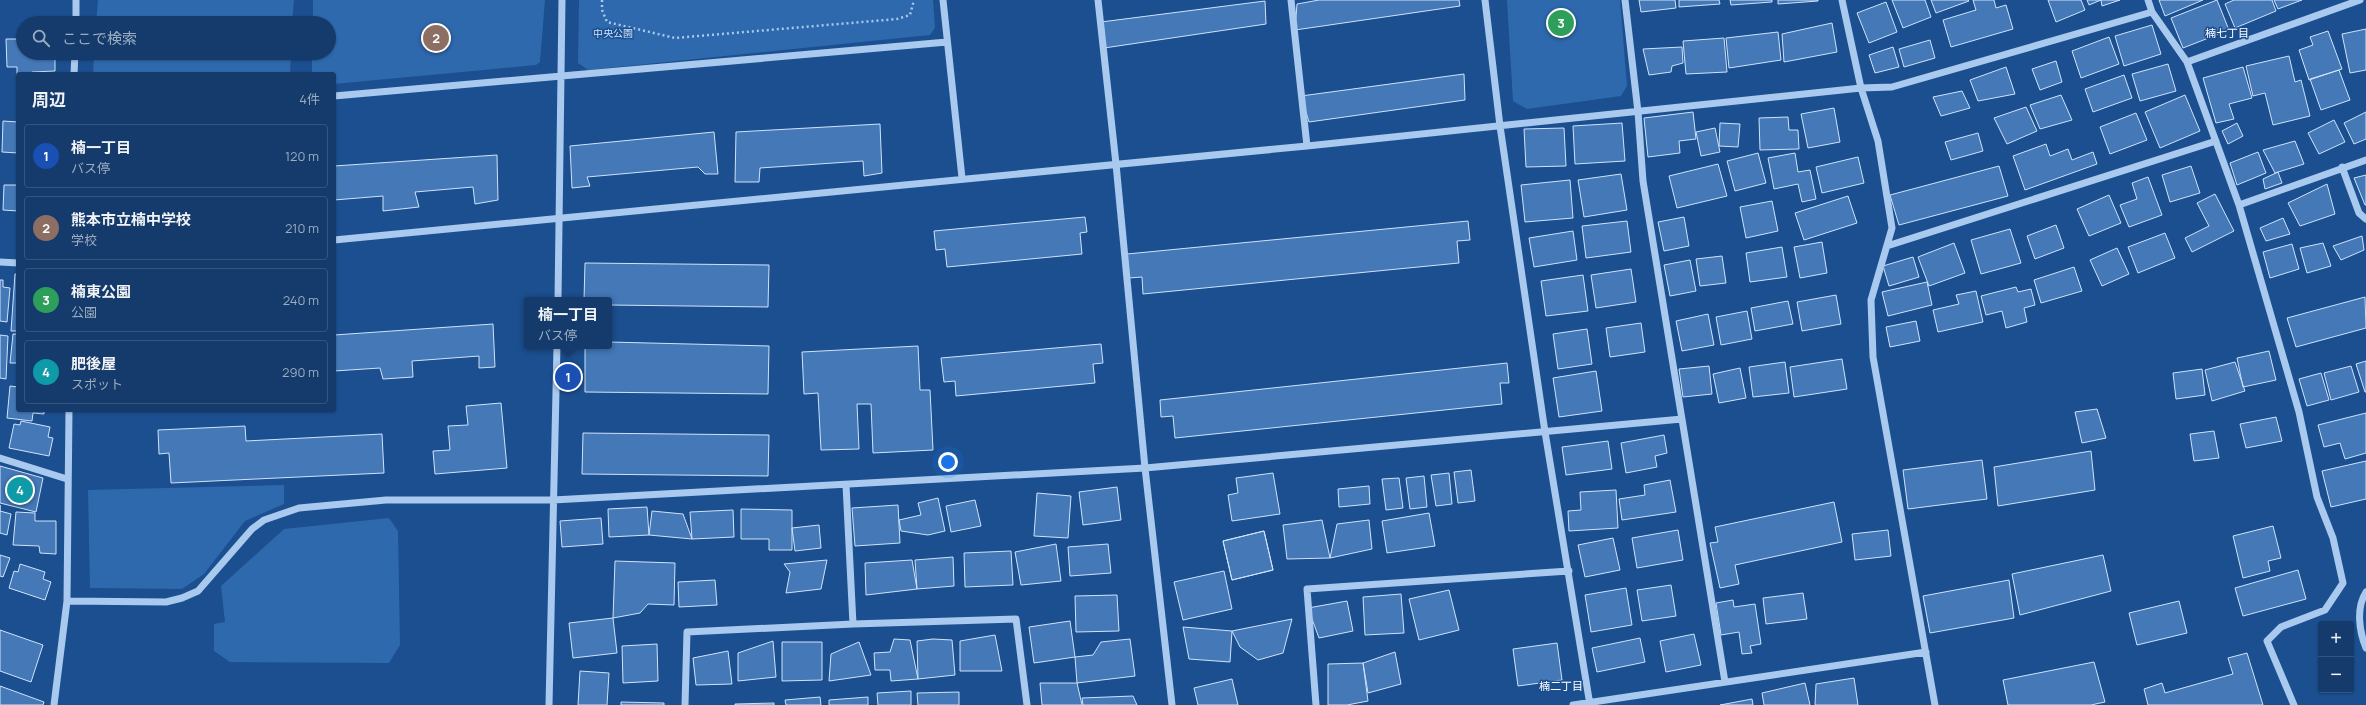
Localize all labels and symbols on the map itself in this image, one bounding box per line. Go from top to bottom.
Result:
pin: 3 [1548,8,1574,38]
pin: 2 [423,23,449,53]
district label: 楠七丁目 [2205,25,2249,40]
park label: 中央公園 [593,26,633,40]
pin: 1 [555,362,581,392]
your location [938,452,958,472]
pin: 4 [7,475,33,505]
district label: 楠二丁目 [1539,678,1583,693]

